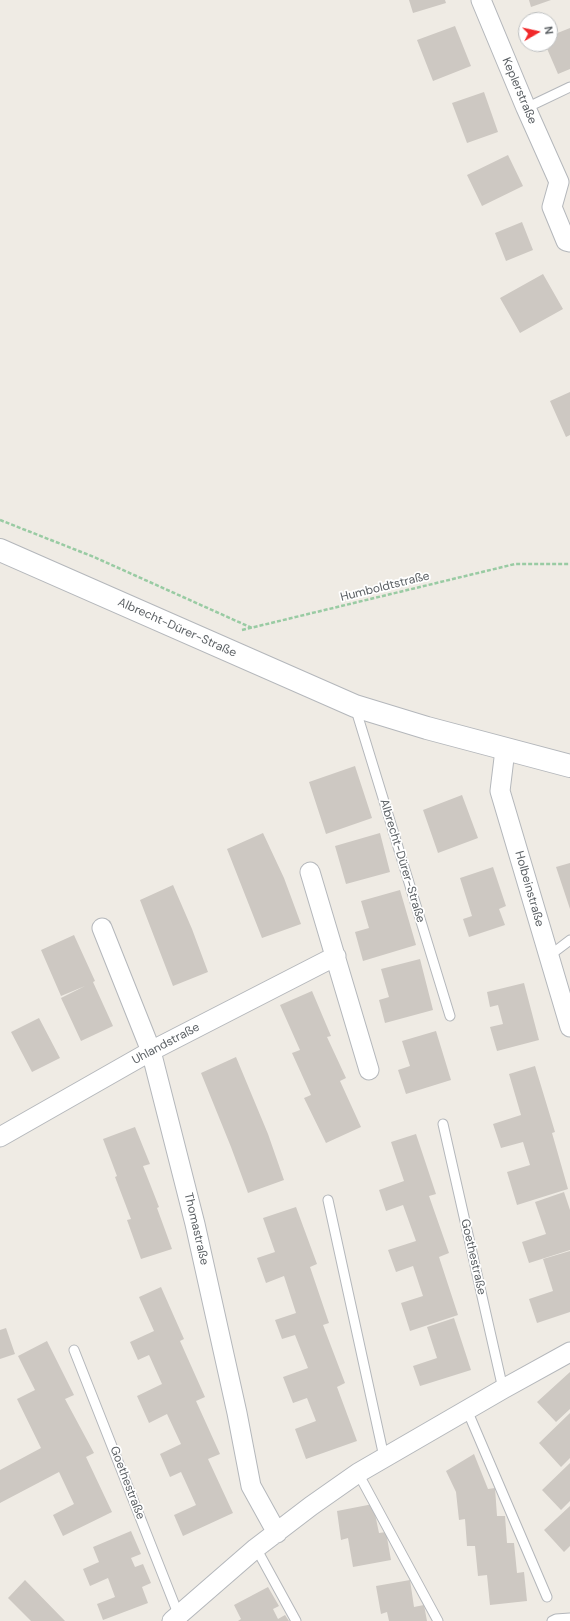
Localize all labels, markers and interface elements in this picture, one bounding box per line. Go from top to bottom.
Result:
north arrow [518,12,558,52]
text: N [541,25,556,35]
street label: Keplerstraße [499,56,539,126]
street label: Humboldtstraße [339,569,431,605]
street label: Albrecht-Dürer-Straße [115,595,239,661]
street label: Albrecht-Dürer-Straße [376,797,428,925]
street label: Holbeinstraße [511,849,547,929]
street label: Uhlandstraße [130,1020,202,1068]
street label: Thomastraße [181,1191,211,1267]
street label: Goethestraße [457,1218,489,1296]
street label: Goethestraße [106,1444,148,1522]

